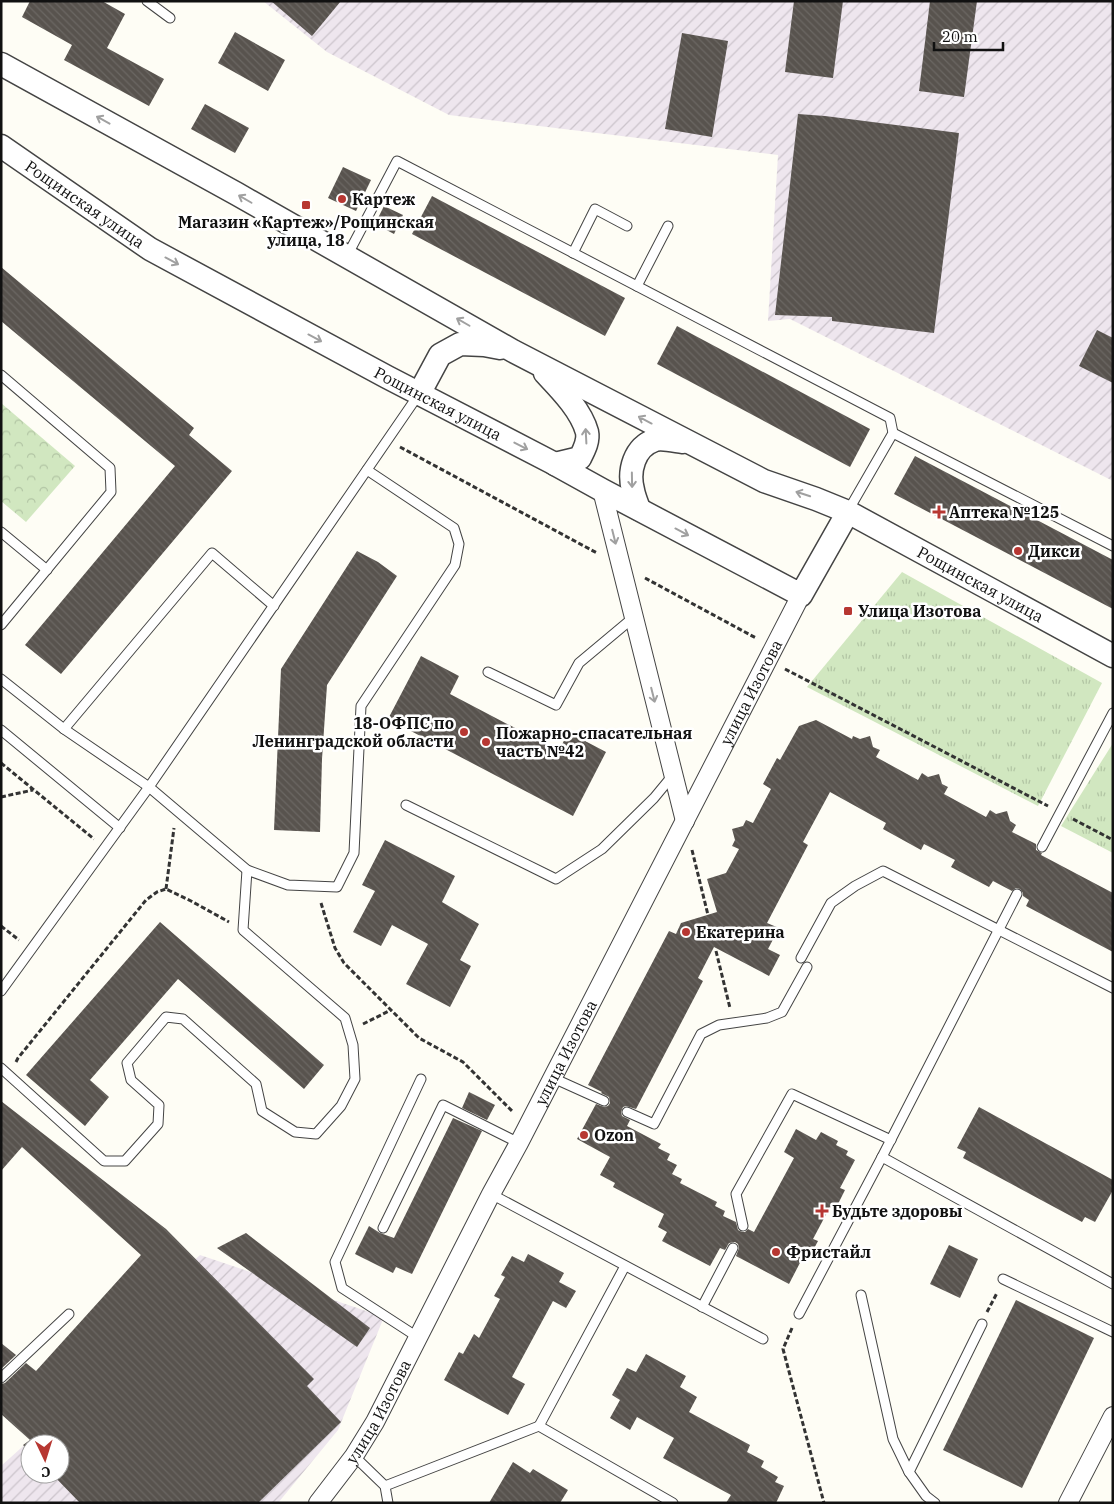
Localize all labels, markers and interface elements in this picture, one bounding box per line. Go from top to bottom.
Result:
scale bar [934,20,1003,52]
text: 20 m [942,27,978,46]
one-way arrow [96,115,111,125]
street label: Рощинская улица [21,156,149,252]
place label: Картеж [352,189,415,209]
marker: Картеж [336,193,348,205]
one-way arrow [238,194,253,204]
marker: Магазин «Картеж»/Рощинская улица, 18 [300,199,312,211]
place label: Магазин «Картеж»/Рощинская улица, 18 [178,212,434,250]
one-way arrow [165,256,180,266]
one-way arrow [456,317,470,327]
one-way arrow [307,334,322,344]
street label: Рощинская улица [371,362,505,445]
one-way arrow [638,415,653,425]
one-way arrow [581,429,590,445]
one-way arrow [513,442,528,451]
one-way arrow [627,472,637,488]
one-way arrow [795,489,811,498]
place label: Аптека №125 [949,502,1059,522]
marker: Аптека №125 [933,506,945,518]
one-way arrow [674,528,689,537]
one-way arrow [610,529,619,545]
place label: Дикси [1028,541,1080,561]
street label: Рощинская улица [914,542,1047,626]
marker: Дикси [1012,545,1024,557]
place label: Улица Изотова [858,601,981,621]
marker: Улица Изотова [842,605,854,617]
street label: улица Изотова [715,636,786,748]
one-way arrow [649,686,658,702]
place label: 18-ОФПС по Ленинградской области [252,713,454,751]
place label: Пожарно-спасательная часть №42 [496,723,692,761]
marker: 18-ОФПС по Ленинградской области [458,726,470,738]
marker: Пожарно-спасательная часть №42 [480,736,492,748]
place label: Екатерина [696,922,785,942]
marker: Екатерина [680,926,692,938]
street label: улица Изотова [530,996,601,1109]
place label: Ozon [594,1125,634,1145]
marker: Ozon [578,1129,590,1141]
place label: Будьте здоровы [832,1201,963,1221]
marker: Будьте здоровы [816,1205,828,1217]
place label: Фристайл [786,1242,871,1262]
marker: Фристайл [770,1246,782,1258]
street label: улица Изотова [342,1356,415,1468]
north arrow [20,1434,70,1484]
text: С [41,1463,51,1481]

